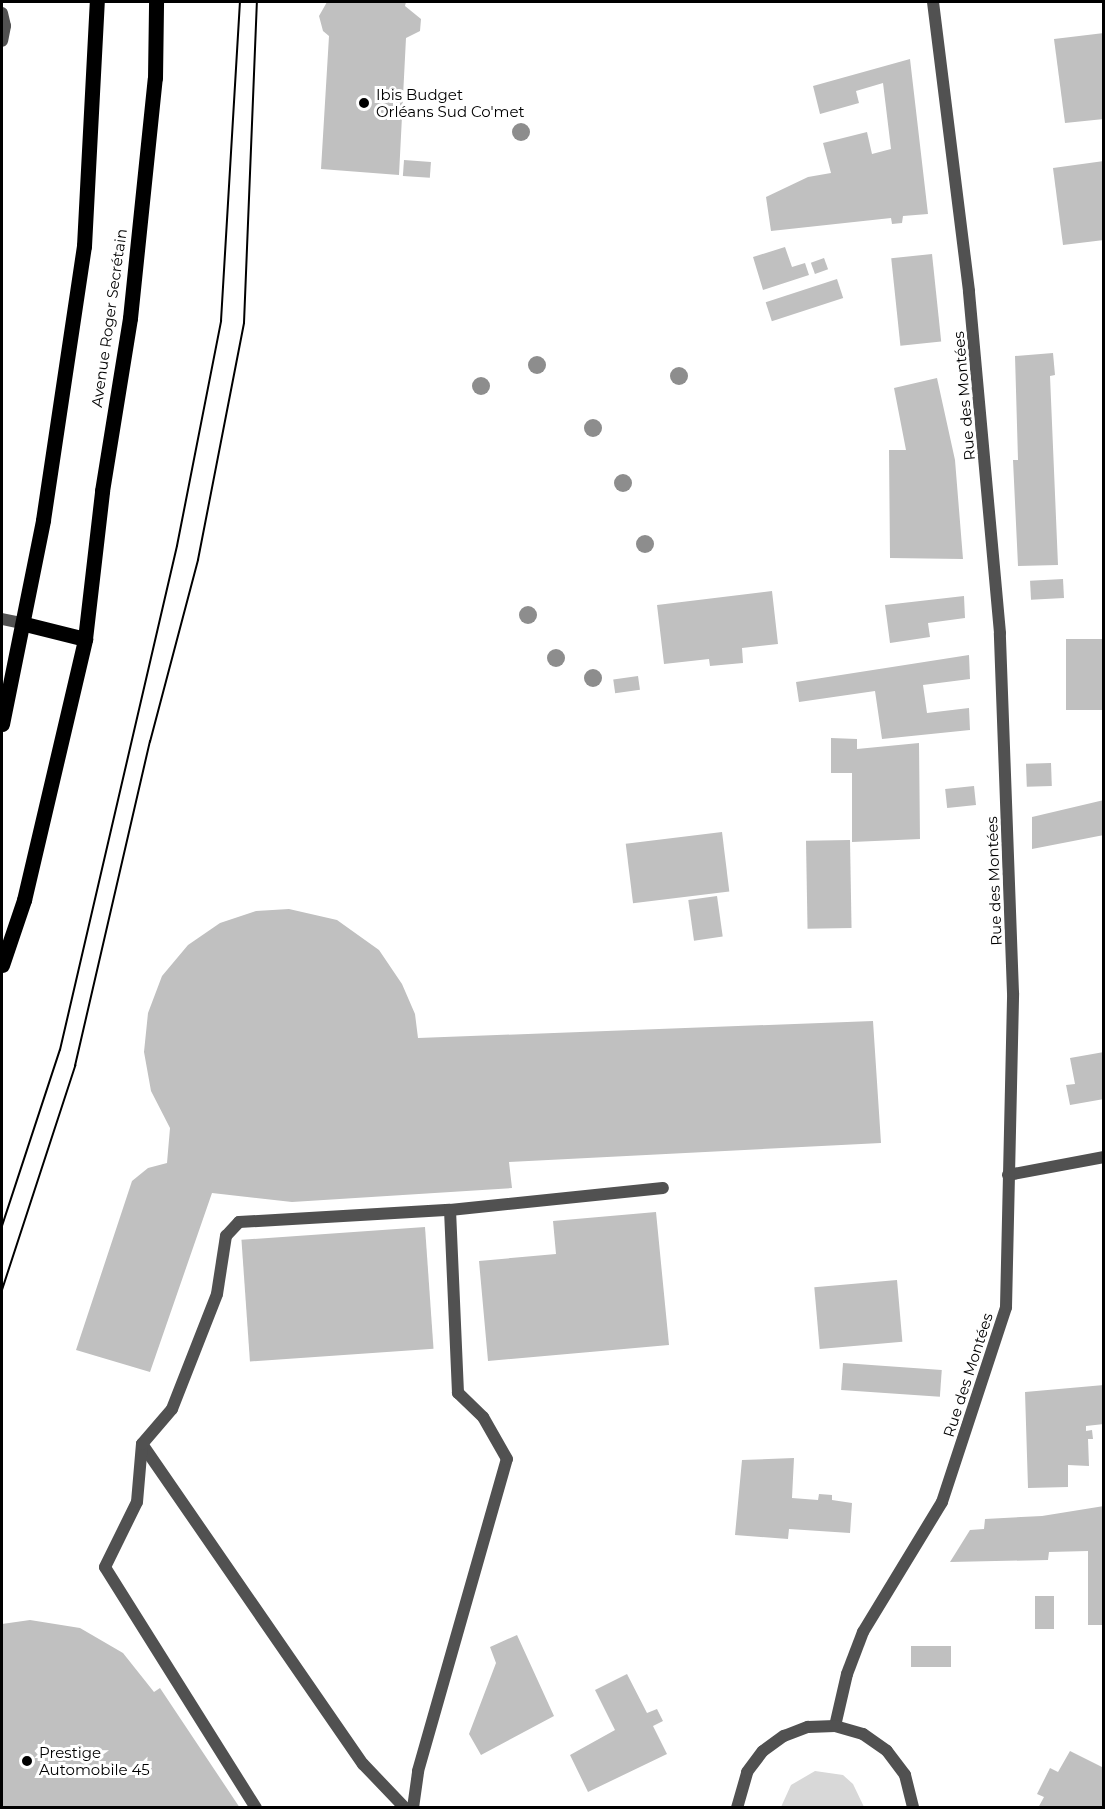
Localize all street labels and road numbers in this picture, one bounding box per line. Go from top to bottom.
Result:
street label: Avenue Roger Secrétain [88,227,130,409]
street label: Rue des Montées [949,331,979,461]
street label: Rue des Montées [983,816,1005,946]
street label: Rue des Montées [939,1311,997,1439]

